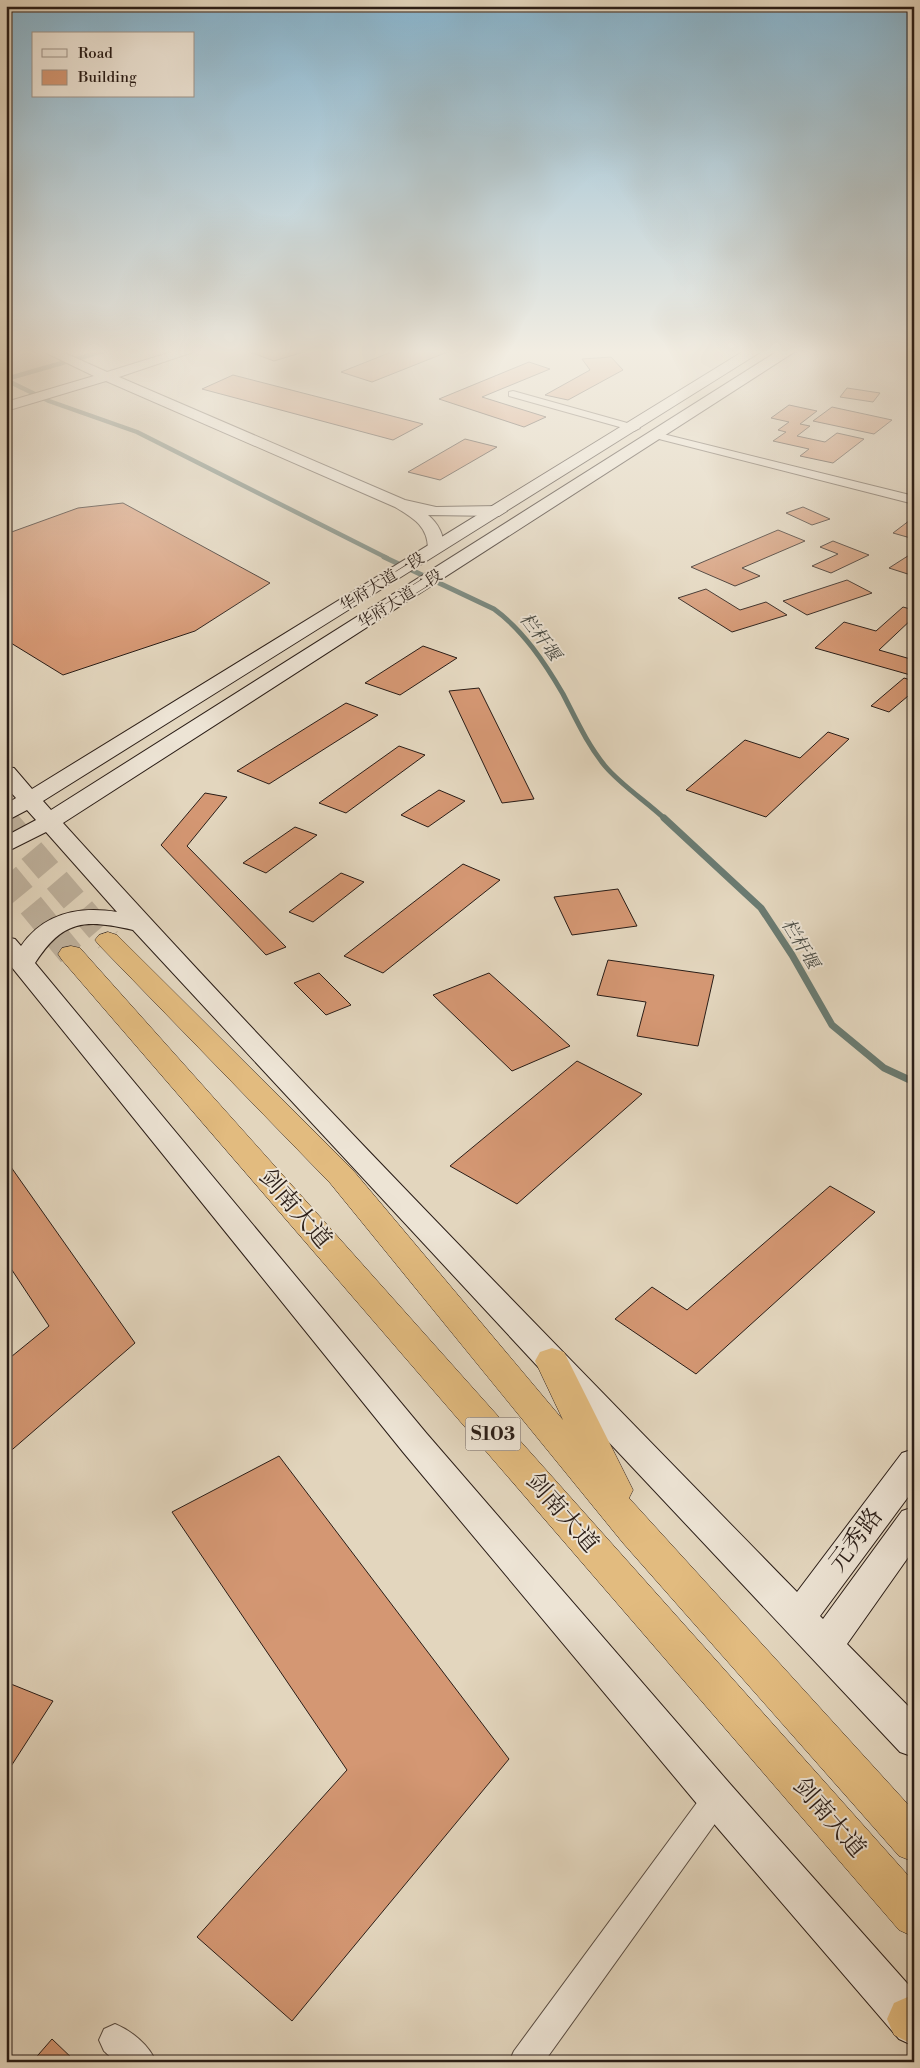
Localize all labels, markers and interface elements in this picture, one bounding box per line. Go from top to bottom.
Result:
legend [32,32,195,98]
text: Road [78,44,113,63]
text: Building [77,68,137,87]
street label: 华府大道一段 [336,548,428,616]
street label: 华府大道二段 [354,565,446,633]
water label: 栏杆堰 [515,609,567,668]
water label: 栏杆堰 [776,915,825,976]
street label: 剑南大道 [252,1163,338,1255]
road number: S103 [466,1418,520,1450]
street label: 剑南大道 [519,1467,605,1559]
street label: 元秀路 [822,1502,890,1578]
street label: 剑南大道 [786,1772,872,1864]

